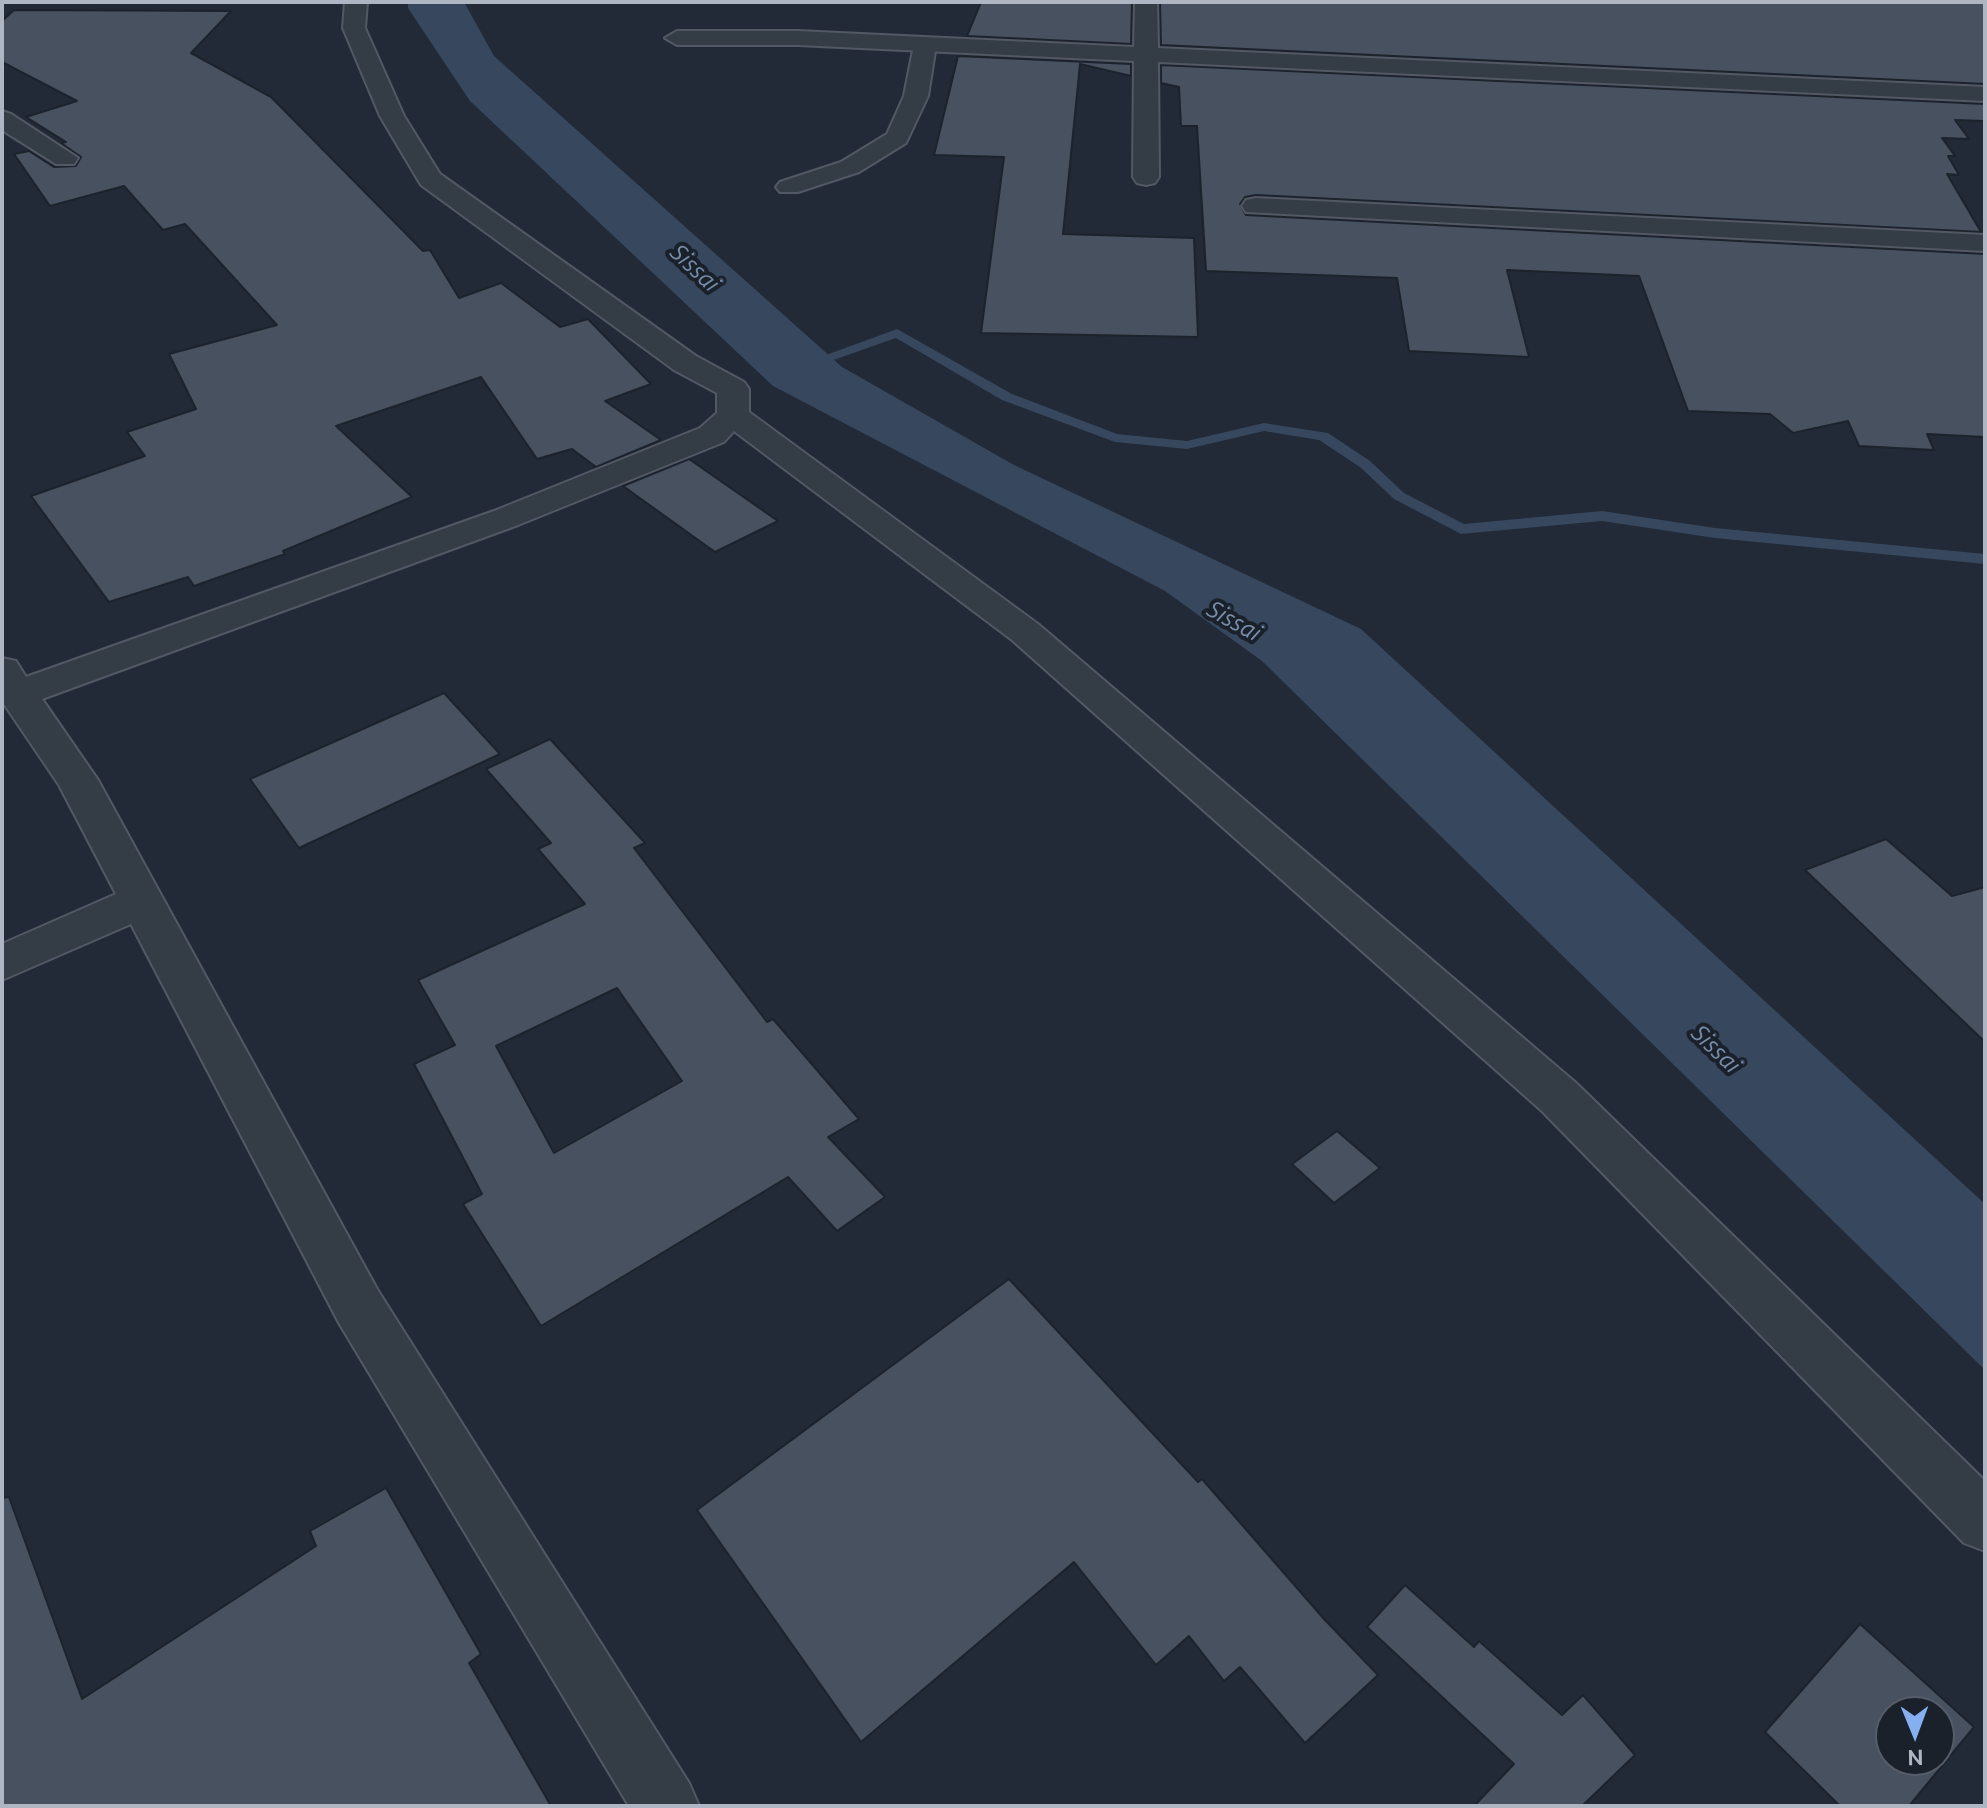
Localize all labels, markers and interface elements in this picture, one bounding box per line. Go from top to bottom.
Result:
water label: Sissai [664,238,726,298]
water label: Sissai [1202,595,1266,647]
water label: Sissai [1685,1019,1747,1079]
north arrow [1875,1696,1955,1776]
text: N [1907,1746,1924,1771]

